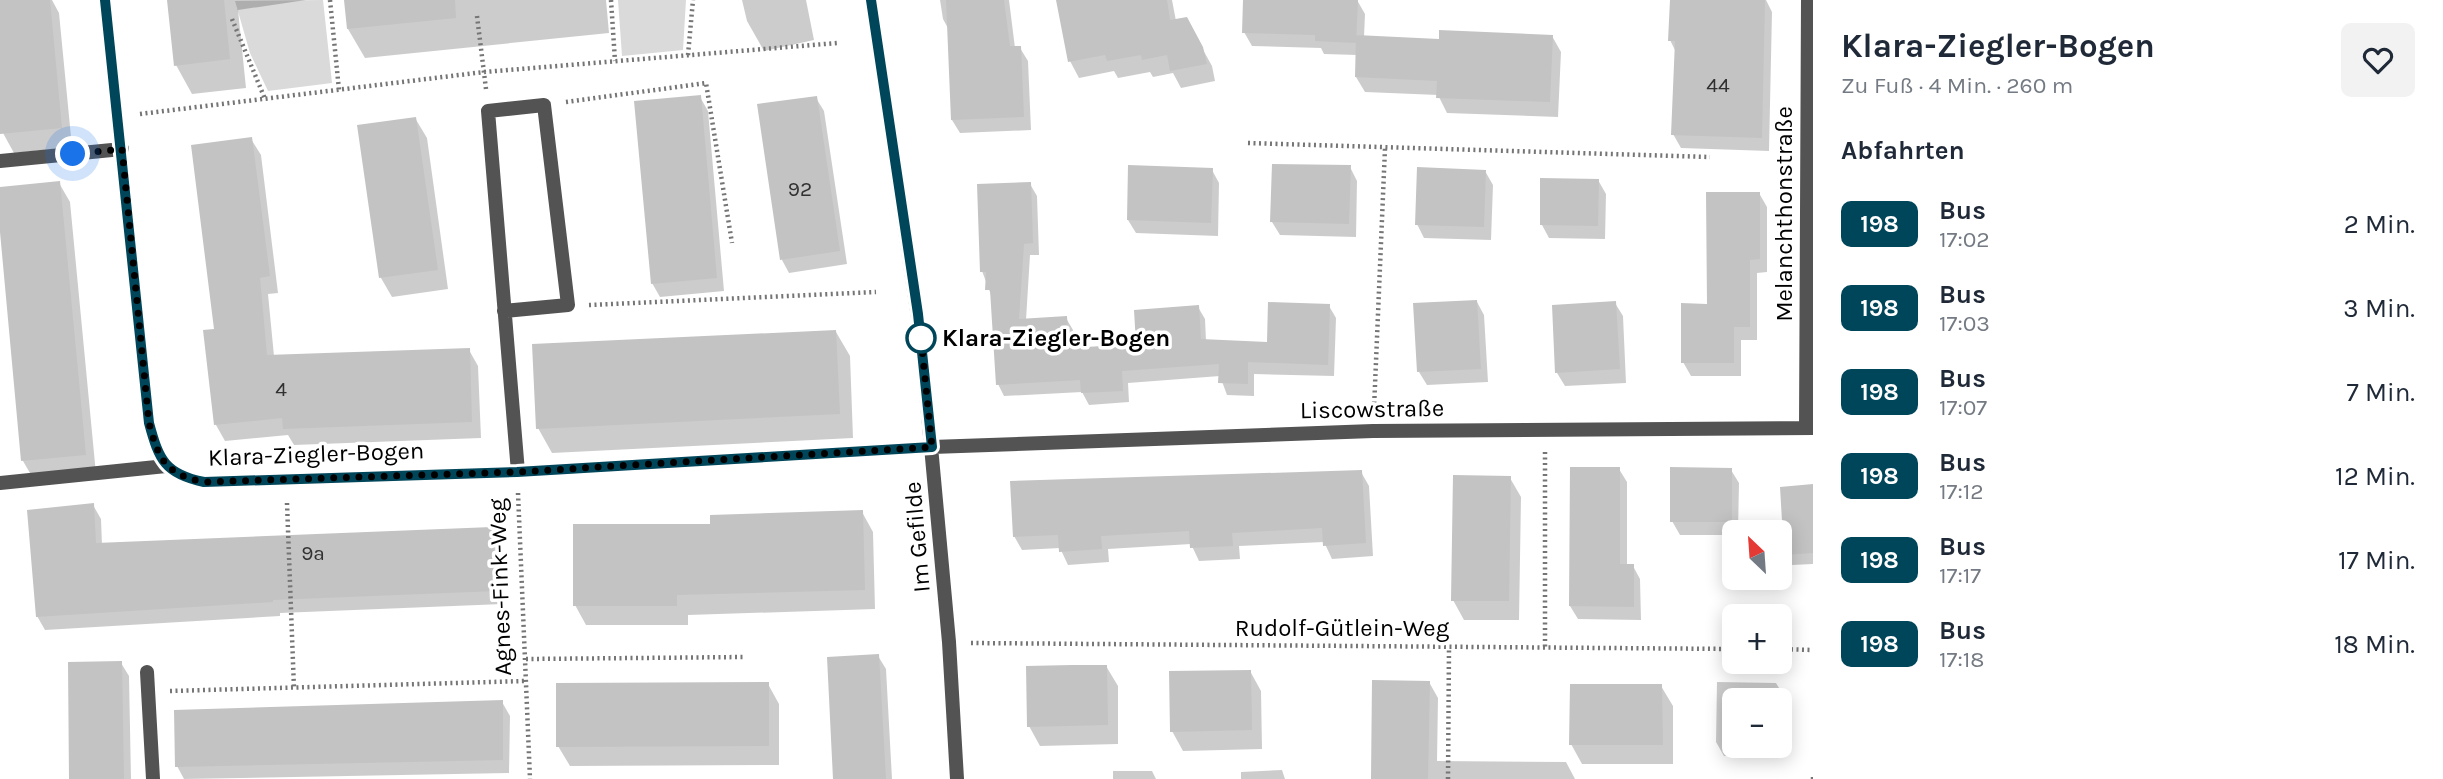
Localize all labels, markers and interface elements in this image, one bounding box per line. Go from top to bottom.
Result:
button: heart [2341,23,2415,97]
text: Klara-Ziegler-Bogen [1841,27,2155,65]
text: Zu Fuß · 4 Min. · 260 m [1841,72,2073,99]
house number: 44 [1706,73,1730,97]
street label: Melanchthonstraße [1770,106,1798,322]
text: Abfahrten [1841,135,1965,166]
your location [55,136,90,171]
house number: 92 [788,177,812,201]
text: Bus [1939,195,1986,226]
text: 2 Min. [2344,209,2415,240]
text: 198 [1860,210,1899,238]
text: 17:02 [1939,226,1990,253]
text: Bus [1939,279,1986,310]
text: 3 Min. [2343,293,2415,324]
text: 198 [1860,294,1899,322]
text: 17:03 [1939,310,1990,337]
marker: Klara-Ziegler-Bogen [906,323,936,353]
place label: Klara-Ziegler-Bogen [942,324,1170,352]
text: Bus [1939,363,1986,394]
house number: 4 [275,377,287,401]
text: 7 Min. [2347,377,2415,408]
text: 198 [1860,378,1899,406]
street label: Liscowstraße [1300,394,1444,424]
text: 17:07 [1939,394,1987,421]
street label: Klara-Ziegler-Bogen [207,436,425,472]
text: Bus [1939,447,1986,478]
text: 12 Min. [2335,461,2415,492]
text: 198 [1860,462,1899,490]
text: 17:12 [1939,478,1984,505]
street label: Im Gefilde [898,480,936,594]
street label: Agnes-Fink-Weg [483,497,517,676]
north arrow [1722,520,1792,590]
map controls [1722,520,1792,758]
text: Bus [1939,531,1986,562]
house number: 9a [301,541,325,565]
text: 17 Min. [2338,545,2415,576]
text: 198 [1860,546,1899,574]
text: 17:17 [1939,562,1981,589]
button: + [1722,604,1792,674]
street label: Rudolf-Gütlein-Weg [1235,614,1450,642]
text: Bus [1939,615,1986,646]
text: 18 Min. [2334,629,2415,660]
text: 198 [1860,630,1899,658]
text: 17:18 [1939,646,1984,673]
button: − [1722,688,1792,758]

